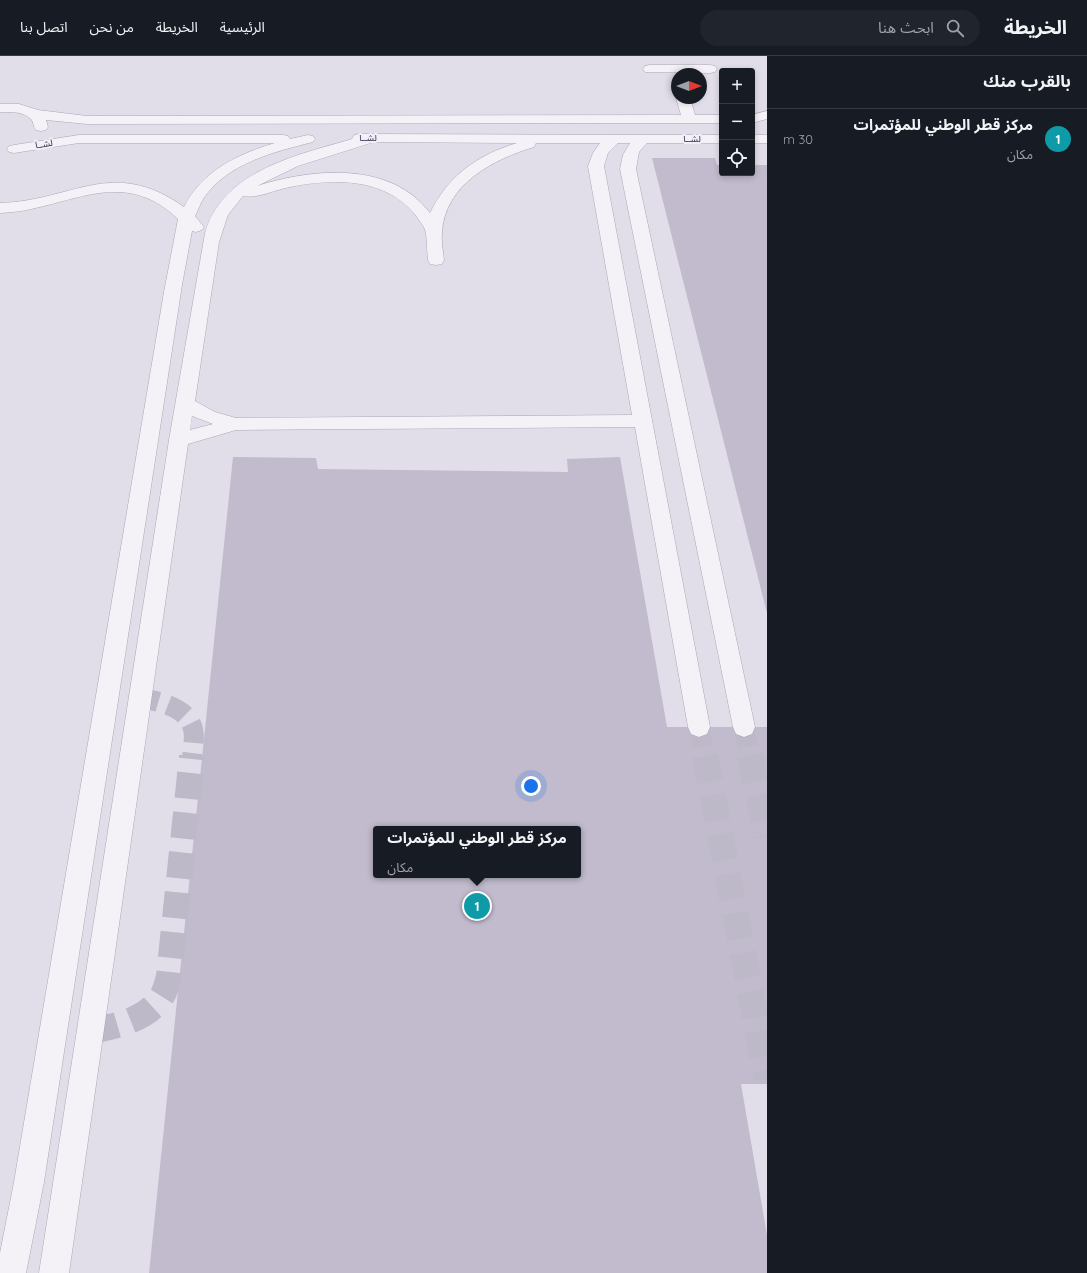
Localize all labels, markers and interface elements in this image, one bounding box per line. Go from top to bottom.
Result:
search box [700,10,980,46]
text: الخريطة [1004,15,1067,39]
icon: search [944,17,966,39]
text: اتصل بنا [20,18,68,36]
text: من نحن [90,18,134,36]
text: الخريطة [156,18,198,36]
text: الرئيسية [220,18,265,36]
text: ابحث هنا [878,18,934,37]
north arrow [671,68,707,104]
map controls [719,68,755,176]
button: + [719,68,755,104]
text: بالقرب منك [983,70,1071,91]
button: − [719,104,755,140]
text: مركز قطر الوطني للمؤتمرات [854,115,1033,134]
text: 30 m [783,131,813,147]
text: 1 [1055,131,1061,147]
street label: لشــا [359,132,377,143]
street label: لشــا [683,133,701,144]
street label: لشــا [34,137,53,150]
button: locate [719,140,755,176]
text: مكان [1007,146,1033,162]
your location [521,776,541,796]
popup [373,826,581,878]
text: مركز قطر الوطني للمؤتمرات [387,828,567,847]
text: مكان [387,859,413,875]
pin: 1 [464,891,490,921]

